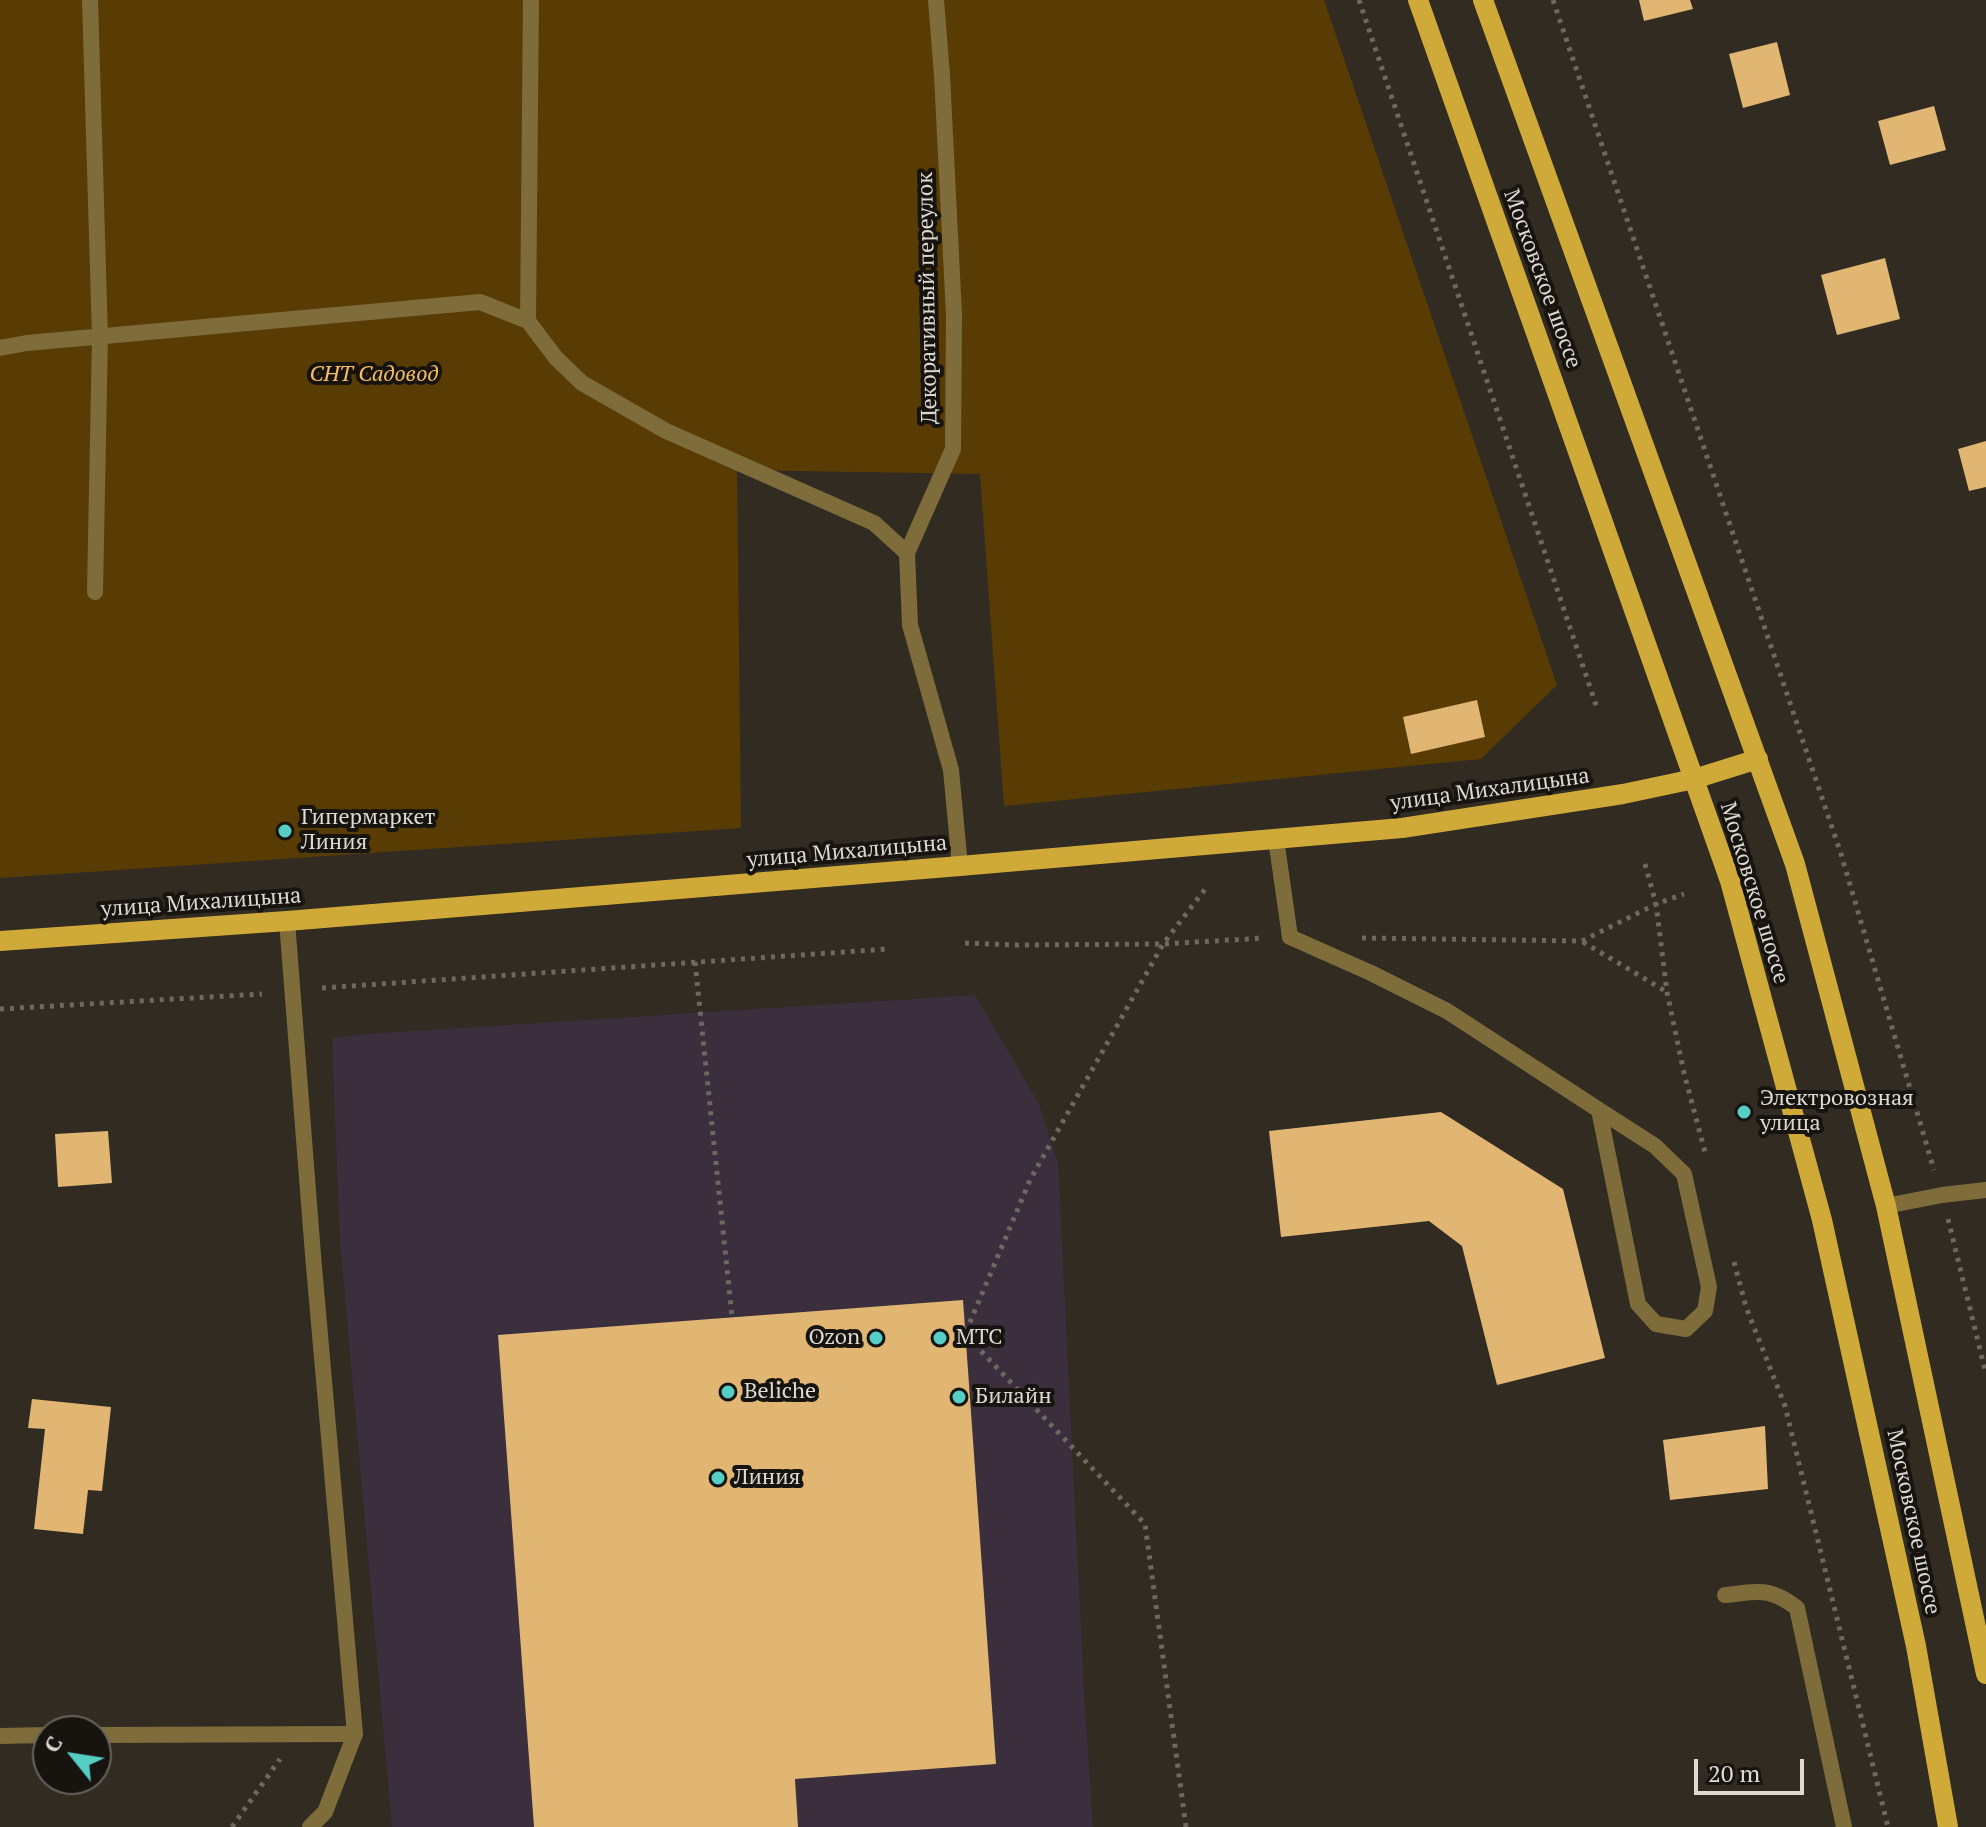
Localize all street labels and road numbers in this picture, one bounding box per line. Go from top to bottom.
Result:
street label: Декоративный переулок [913,172,943,424]
street label: Московское шоссе [1497,186,1587,372]
street label: улица Михалицына [1389,763,1591,817]
street label: Московское шоссе [1714,799,1794,987]
street label: улица Михалицына [746,830,948,874]
street label: улица Михалицына [100,883,302,923]
street label: Московское шоссе [1880,1427,1946,1617]

